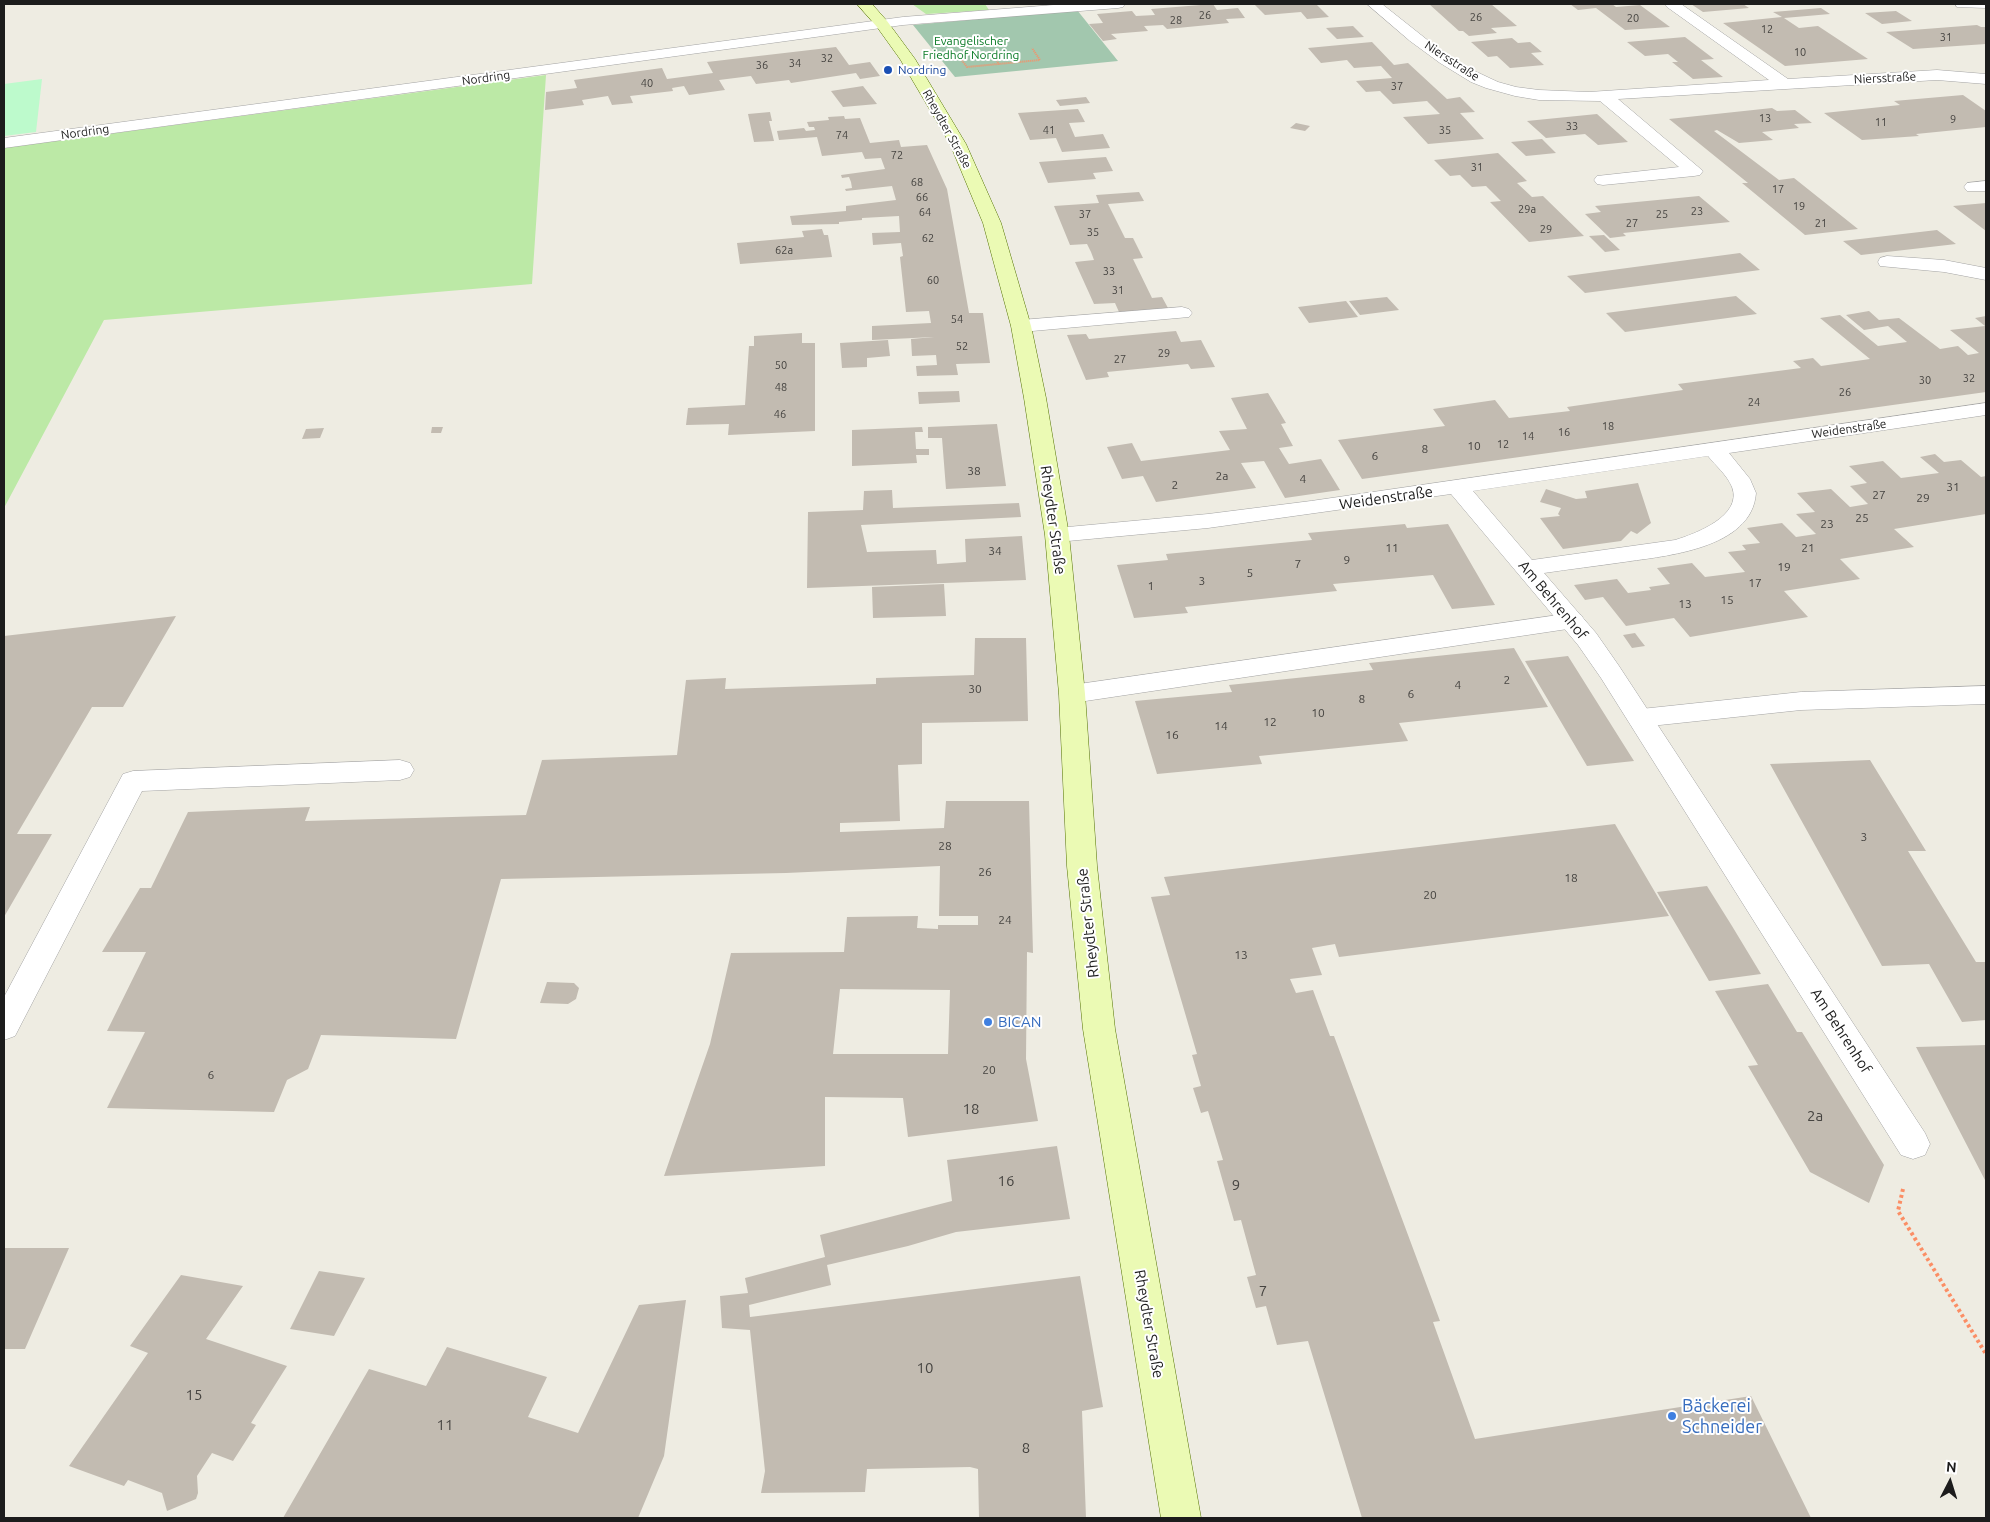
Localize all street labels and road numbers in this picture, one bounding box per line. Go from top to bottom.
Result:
street label: Niersstraße [1422,38,1482,84]
street label: Nordring [461,68,511,88]
street label: Niersstraße [1853,69,1917,87]
street label: Rheydter Straße [919,87,975,171]
street label: Nordring [60,122,110,142]
street label: Weidenstraße [1811,417,1887,441]
street label: Rheydter Straße [1036,464,1070,576]
street label: Weidenstraße [1338,483,1434,513]
street label: Am Behrenhof [1515,557,1591,643]
street label: Rheydter Straße [1073,867,1103,979]
street label: Am Behrenhof [1807,985,1875,1077]
street label: Rheydter Straße [1131,1268,1167,1380]

